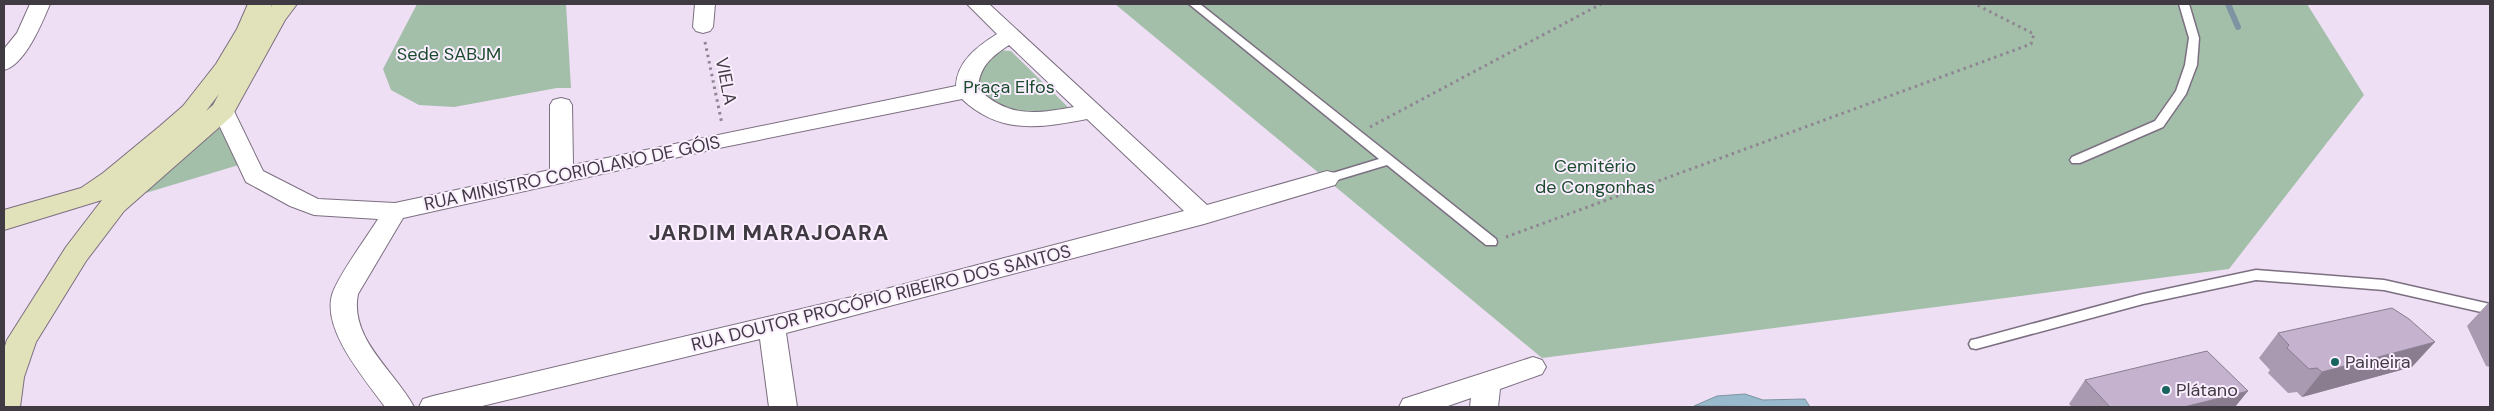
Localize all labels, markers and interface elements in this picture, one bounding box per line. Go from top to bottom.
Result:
park label: Sede SABJM [397,42,501,66]
street label: VIELA [710,55,742,107]
park label: Praça Elfos [963,75,1055,99]
street label: RUA MINISTRO CORIOLANO DE GÓIS [422,130,722,216]
park label: Cemitério de Congonhas [1535,154,1655,199]
district label: JARDIM MARAJOARA [649,218,889,247]
street label: RUA DOUTOR PROCÓPIO RIBEIRO DOS SANTOS [689,239,1073,357]
place label: Paineira [2345,350,2410,374]
marker: Paineira [2329,356,2341,368]
place label: Plátano [2176,378,2238,402]
marker: Plátano [2160,384,2172,396]

